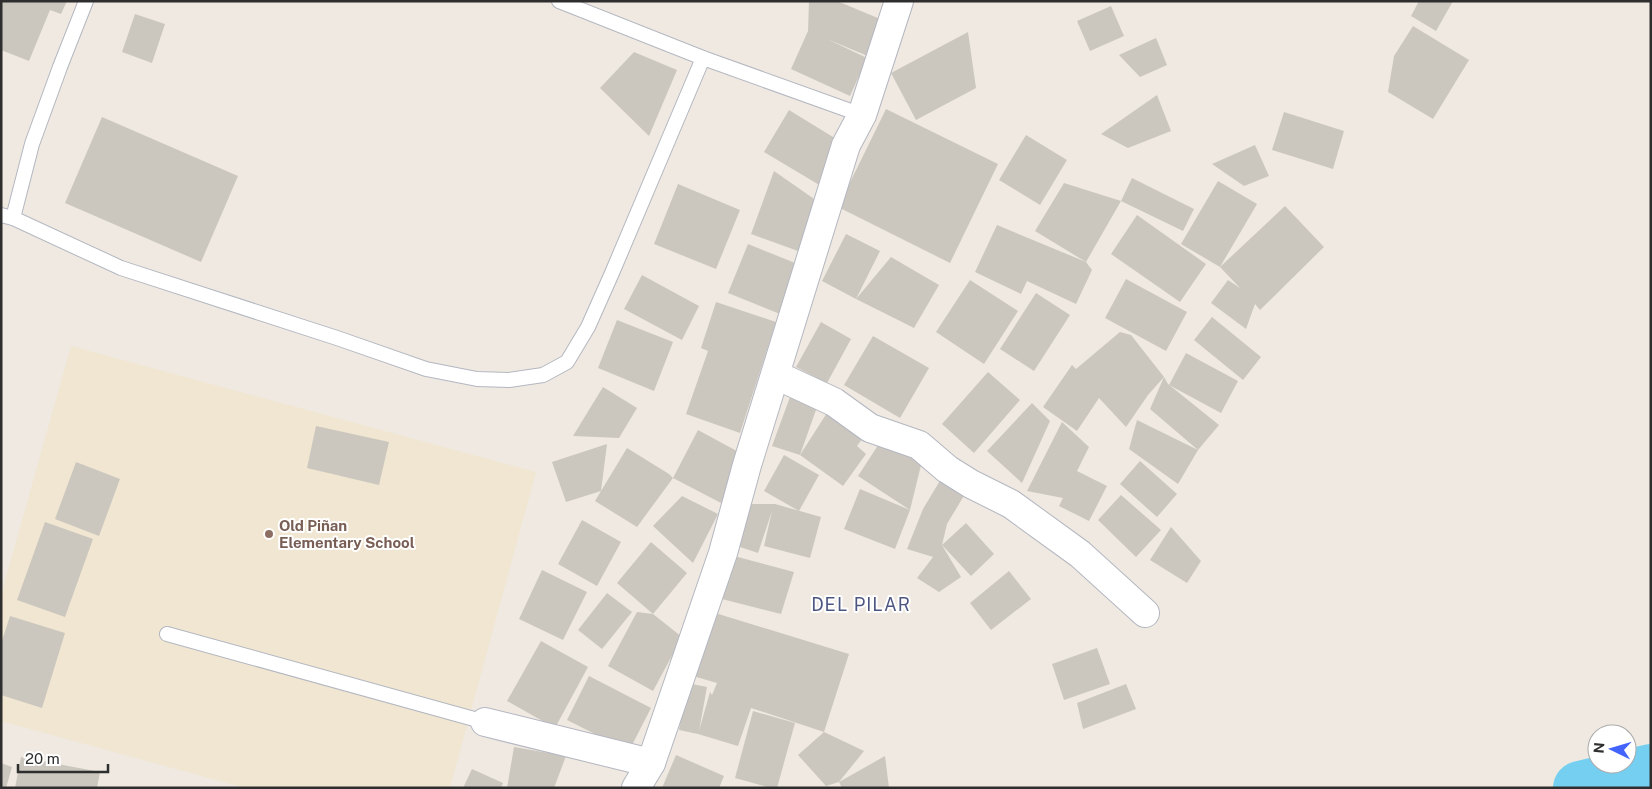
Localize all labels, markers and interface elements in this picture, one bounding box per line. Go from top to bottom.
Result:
place label: Old Piñan Elementary School [279,517,415,551]
marker: Old Piñan Elementary School [263,528,275,540]
district label: DEL PILAR [811,594,911,615]
north arrow [1587,724,1637,774]
scale bar [18,742,108,774]
text: N [1591,742,1607,754]
text: 20 m [25,750,60,767]

